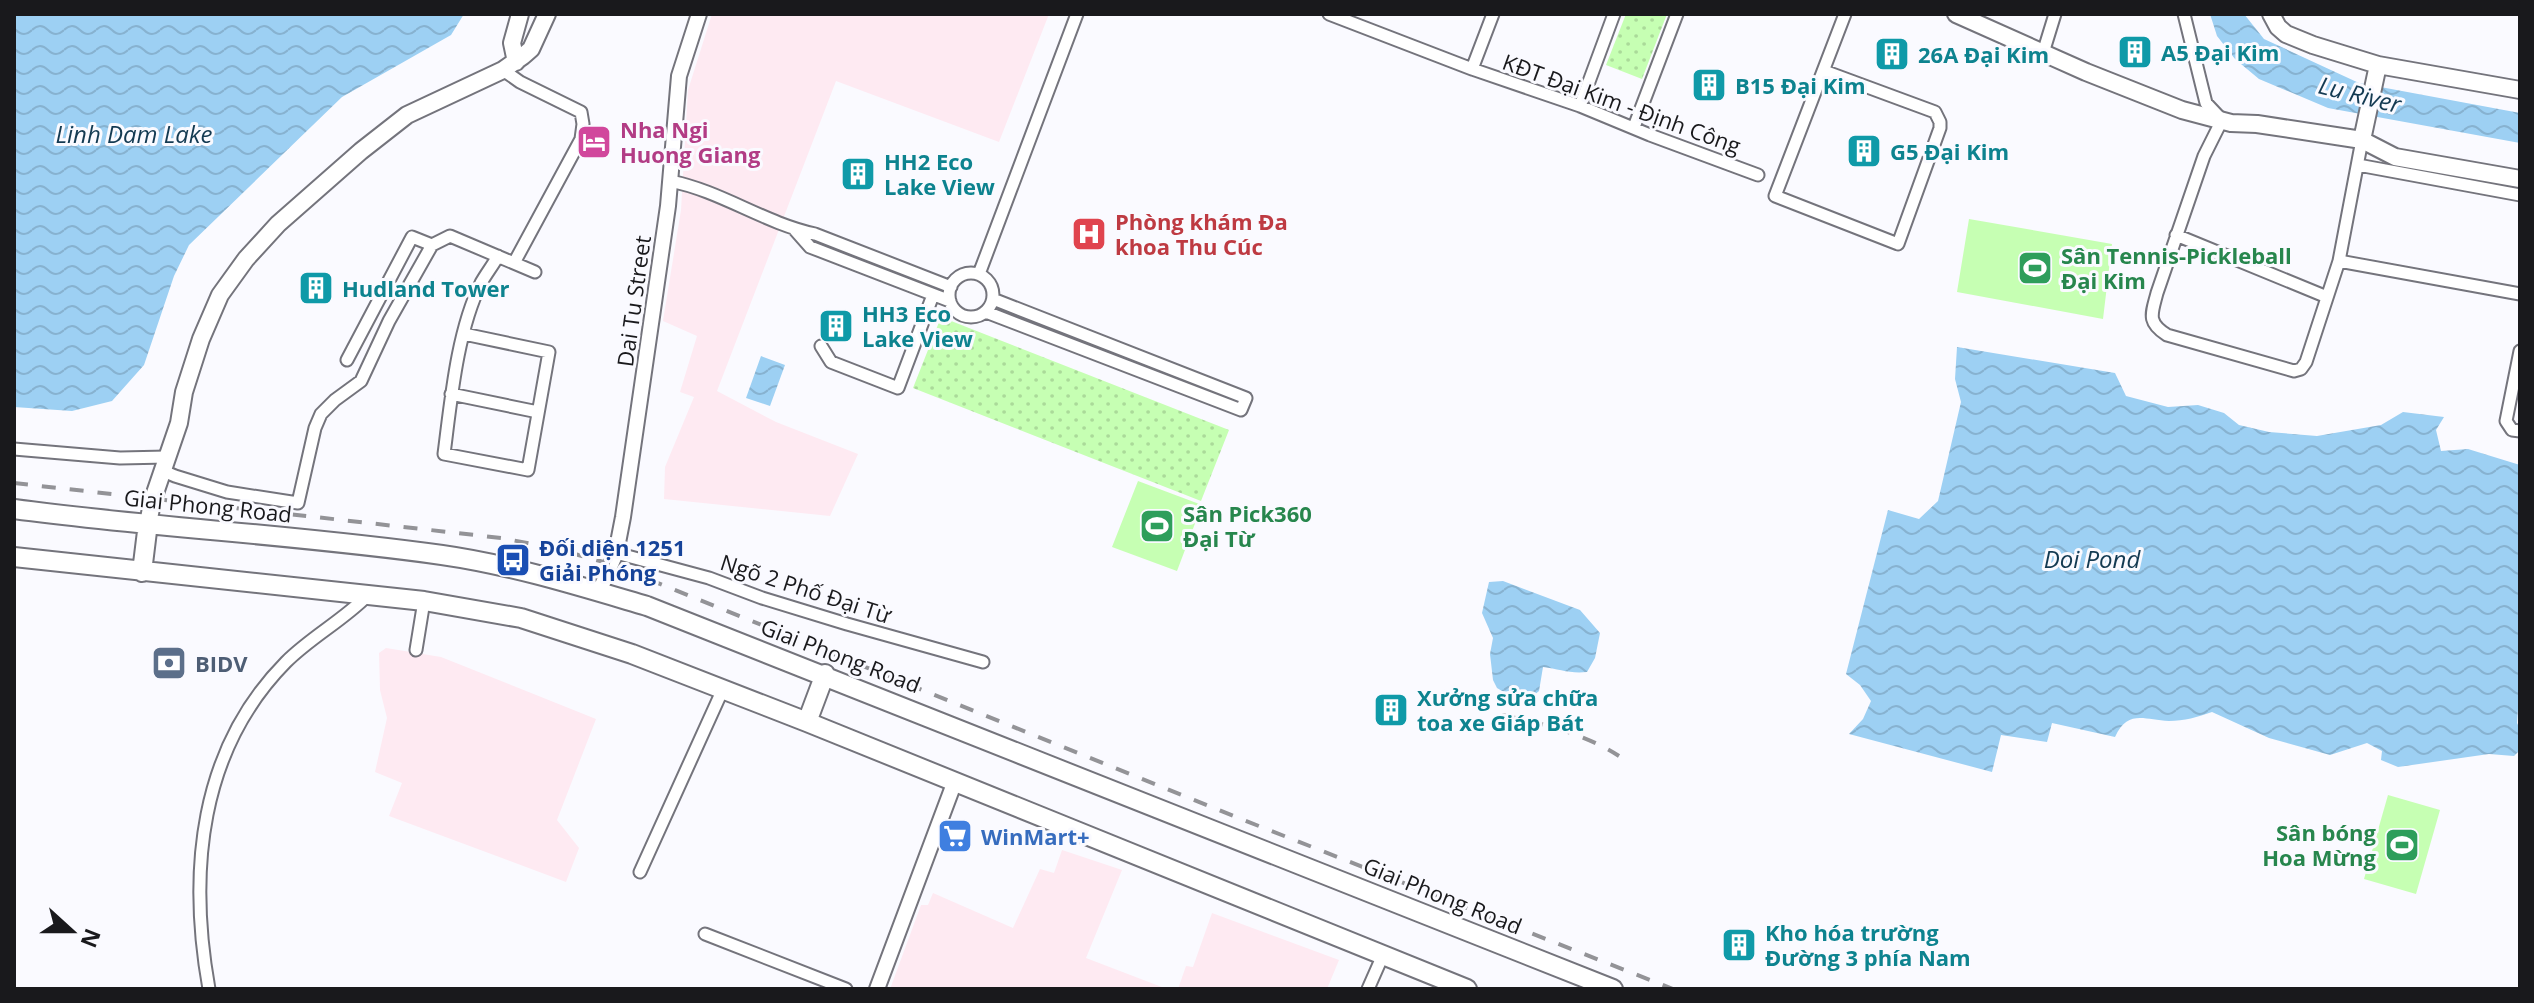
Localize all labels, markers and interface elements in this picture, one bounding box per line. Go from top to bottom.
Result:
building icon: A5 Đại Kim [2116,33,2154,71]
building icon: 26A Đại Kim [1873,35,1911,73]
place label: A5 Đại Kim [2161,37,2279,67]
place label: 26A Đại Kim [1918,39,2049,69]
street label: KĐT Đại Kim - Định Công [1499,46,1745,160]
building icon: B15 Đại Kim [1690,66,1728,104]
water label: Lu River [2315,68,2406,121]
place label: B15 Đại Kim [1735,70,1866,100]
place label: Nha Ngi Huong Giang [620,114,761,169]
water label: Linh Dam Lake [56,117,213,150]
hotel icon: Nha Ngi Huong Giang [575,123,613,161]
building icon: G5 Đại Kim [1845,132,1883,170]
place label: G5 Đại Kim [1890,136,2009,166]
place label: HH2 Eco Lake View [884,146,995,201]
building icon: HH2 Eco Lake View [839,155,877,193]
place label: Phòng khám Đa khoa Thu Cúc [1115,206,1288,261]
hospital icon: Phòng khám Đa khoa Thu Cúc [1070,215,1108,253]
street label: Dai Tu Street [609,233,657,369]
place label: Sân Tennis-Pickleball Đại Kim [2061,240,2292,295]
sports icon: Sân Tennis-Pickleball Đại Kim [2016,249,2054,287]
building icon: Hudland Tower [297,269,335,307]
place label: Hudland Tower [342,273,510,303]
place label: HH3 Eco Lake View [862,298,973,353]
building icon: HH3 Eco Lake View [817,307,855,345]
street label: Giai Phong Road [123,481,293,529]
place label: Sân Pick360 Đại Từ [1183,498,1312,553]
sports icon: Sân Pick360 Đại Từ [1138,507,1176,545]
place label: Đối diện 1251 Giải Phóng [539,532,685,587]
bus stop icon: Đối diện 1251 Giải Phóng [494,541,532,579]
water label: Doi Pond [2044,542,2141,575]
street label: Ngõ 2 Phố Đại Từ [717,546,896,630]
street label: Giai Phong Road [757,611,925,699]
bank icon: BIDV [150,644,188,682]
place label: BIDV [195,648,248,678]
place label: Xưởng sửa chữa toa xe Giáp Bát [1417,682,1598,737]
building icon: Xưởng sửa chữa toa xe Giáp Bát [1372,691,1410,729]
supermarket icon: WinMart+ [936,817,974,855]
place label: Sân bóng Hoa Mừng [2262,817,2377,872]
place label: WinMart+ [981,821,1090,851]
sports icon: Sân bóng Hoa Mừng [2383,826,2421,864]
street label: Giai Phong Road [1359,850,1527,940]
north arrow [32,891,112,971]
place label: Kho hóa trường Đường 3 phía Nam [1765,917,1971,972]
text: N [74,925,109,952]
building icon: Kho hóa trường Đường 3 phía Nam [1720,926,1758,964]

